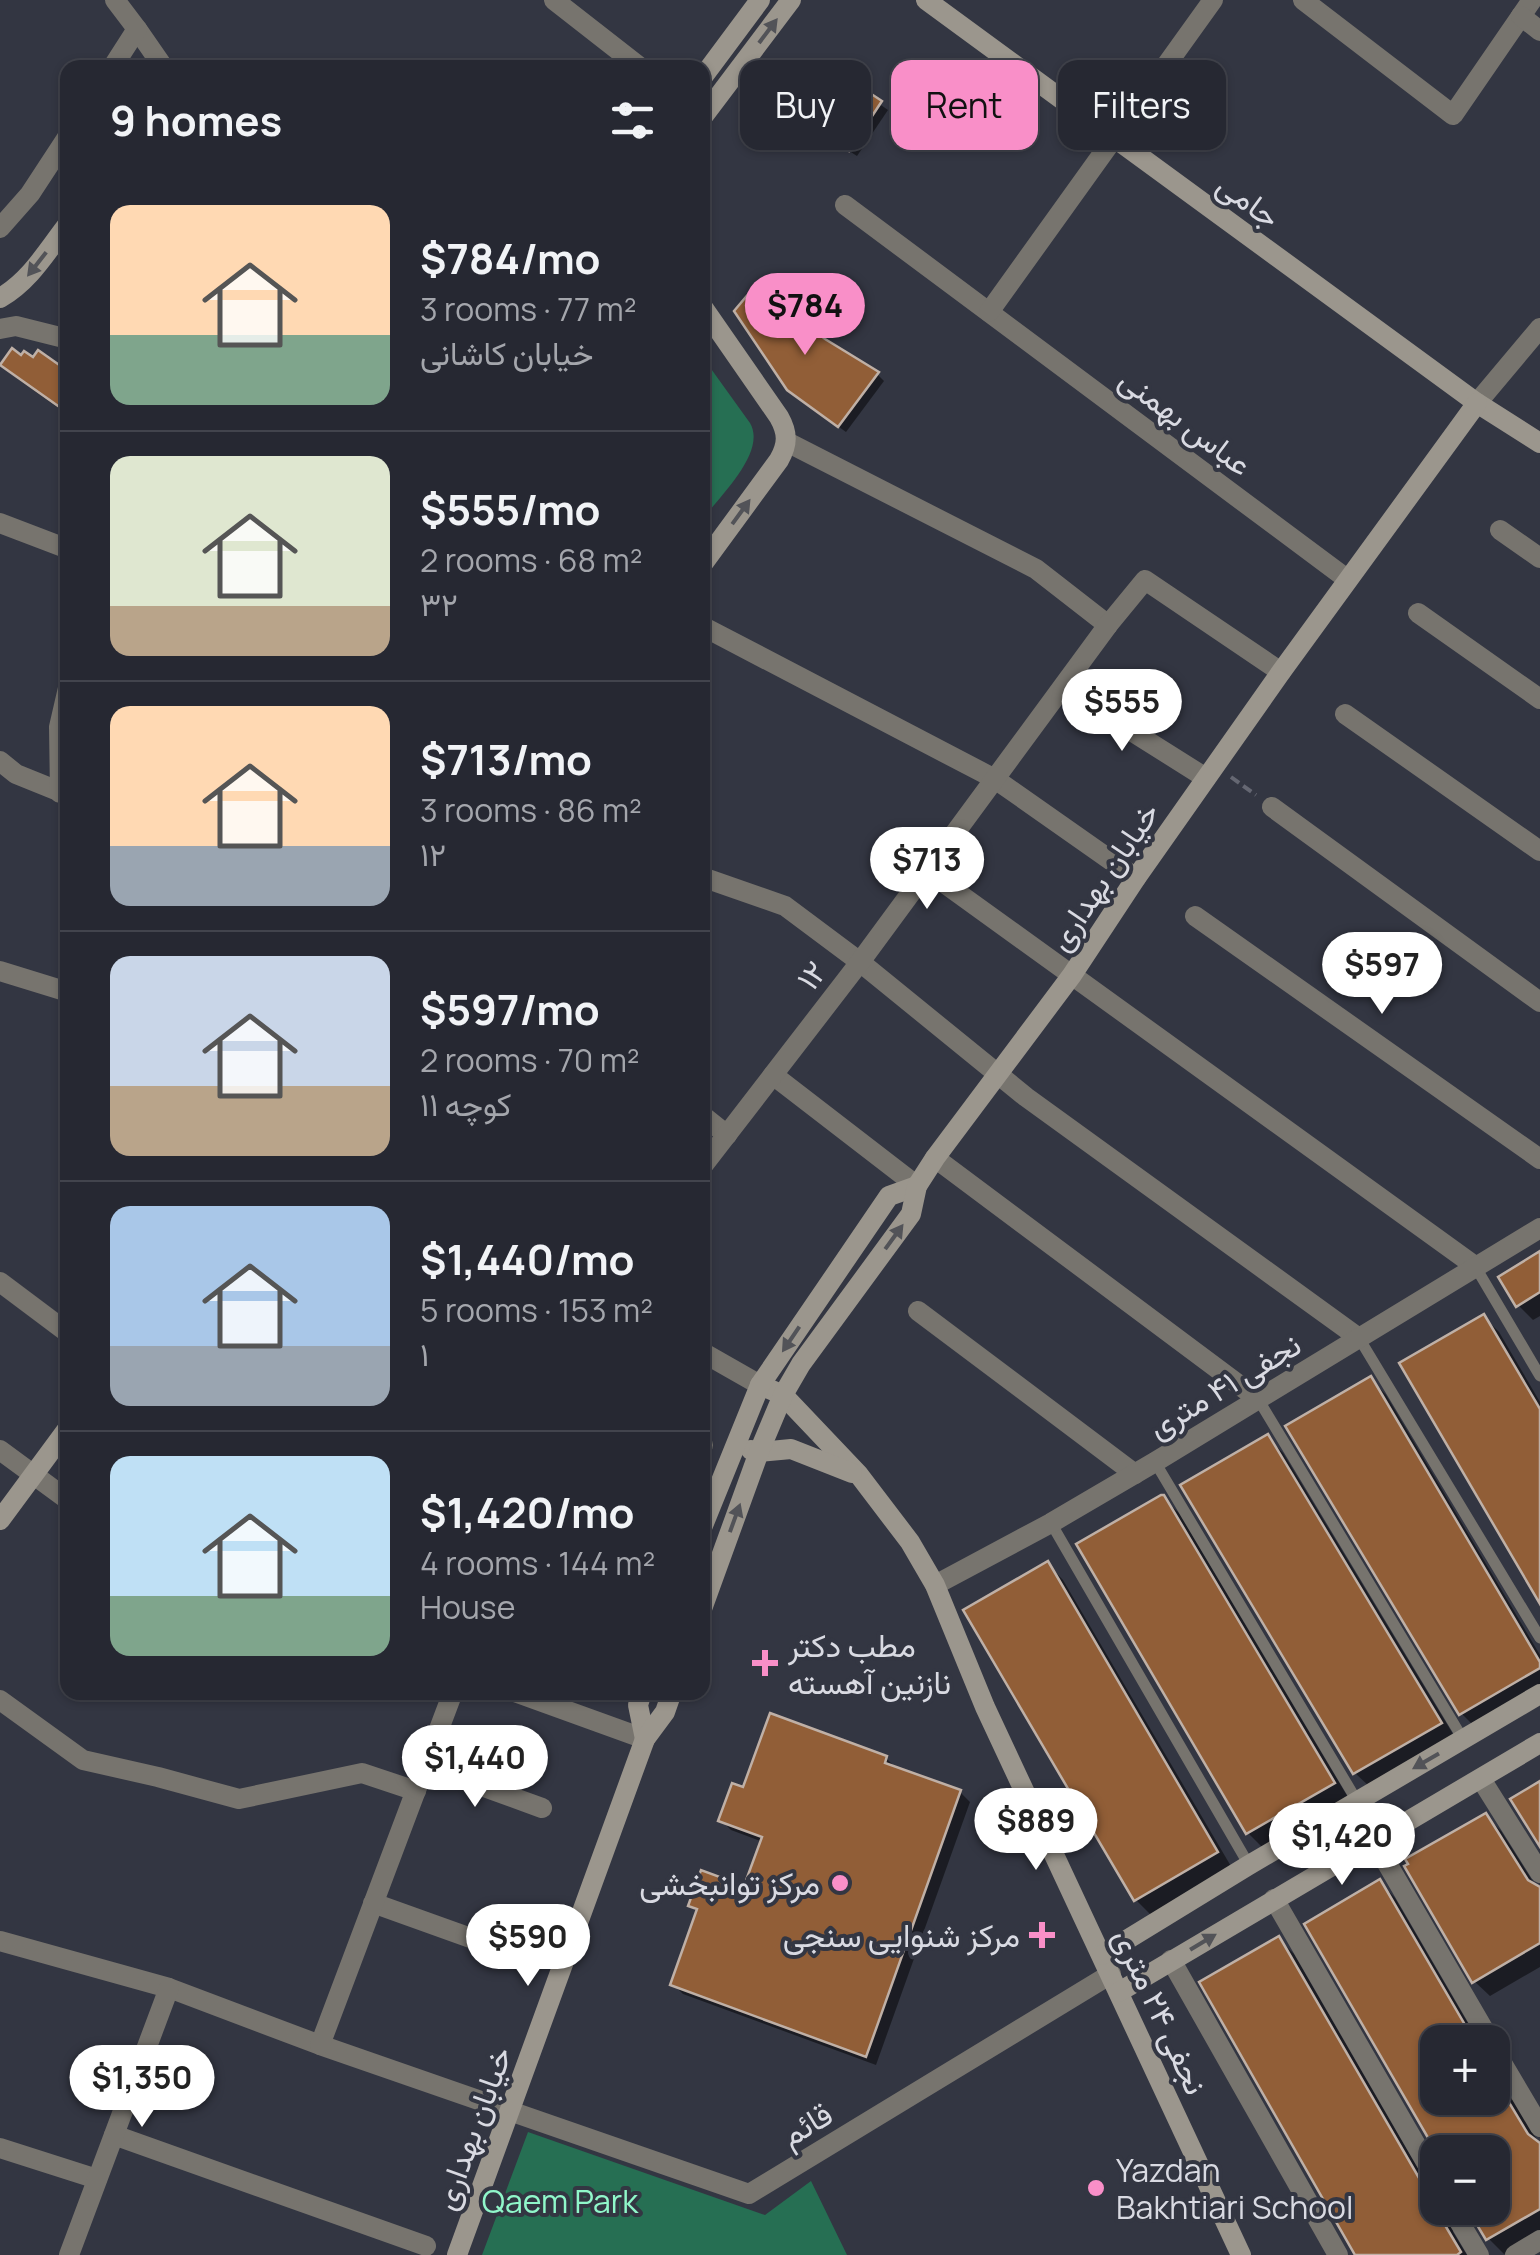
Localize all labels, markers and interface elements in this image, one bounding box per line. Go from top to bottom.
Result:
one-way arrow [757,18,777,44]
chip: Buy [740,60,871,150]
chip: Rent [891,60,1038,150]
chip: Filters [1058,60,1226,150]
text: 9 homes [110,91,282,149]
icon: filters [605,93,660,148]
street label: جامی [1208,162,1290,238]
text: $784/mo [420,229,600,287]
icon: home [190,245,310,365]
one-way arrow [27,252,48,277]
pin: $784 [746,273,864,358]
text: $784 [767,283,843,327]
text: 3 rooms · 77 m² [420,287,636,331]
text: خیابان کاشانی [420,331,593,375]
street label: عباس بهمنی [1111,357,1261,485]
text: $555/mo [420,480,601,538]
icon: home [190,496,310,616]
one-way arrow [731,499,750,526]
text: 2 rooms · 68 m² [420,538,642,582]
text: ۳۲ [420,582,458,626]
pin: $555 [1063,669,1181,754]
text: $555 [1084,679,1160,723]
text: $713/mo [420,730,592,788]
icon: home [190,746,310,866]
text: 3 rooms · 86 m² [420,788,642,832]
street label: خیابان بهداری [1037,793,1169,959]
pin: $713 [868,827,986,912]
text: ۱۲ [420,832,446,876]
text: $713 [892,837,962,881]
pin: $597 [1323,932,1441,1017]
text: $597 [1344,942,1420,986]
street label: ۱۲ [786,951,836,999]
text: $597/mo [420,980,600,1038]
icon: home [190,996,310,1116]
text: 2 rooms · 70 m² [420,1038,640,1082]
text: کوچه ۱۱ [420,1082,511,1126]
one-way arrow [884,1224,904,1250]
text: $1,440/mo [420,1230,634,1288]
icon: home [190,1246,310,1366]
text: 5 rooms · 153 m² [420,1288,653,1332]
street label: نجفی ۴۱ متری [1139,1322,1309,1448]
one-way arrow [782,1326,801,1353]
text: ۱ [420,1332,429,1376]
text: $1,420/mo [420,1483,634,1541]
icon: home [190,1496,310,1616]
one-way arrow [728,1502,743,1532]
text: 4 rooms · 144 m² [420,1541,655,1585]
text: House [420,1585,515,1629]
place label: مطب دکتر نازنین آهسته [787,1623,951,1704]
marker: مطب دکتر نازنین آهسته [752,1650,778,1676]
pin: $1,440 [394,1725,556,1810]
text: $1,440 [424,1735,526,1779]
one-way arrow [1412,1752,1440,1769]
pin: $889 [977,1788,1095,1873]
text: $889 [996,1798,1076,1842]
pin: $1,420 [1261,1803,1423,1888]
text: $1,420 [1291,1813,1393,1857]
place label: مرکز توانبخشی [639,1861,820,1905]
marker: مرکز توانبخشی [829,1872,851,1894]
pin: $590 [469,1904,587,1989]
place label: مرکز شنوایی سنجی [783,1913,1020,1957]
text: $590 [488,1914,568,1958]
street label: نجفی ۲۴ متری [1103,1921,1219,2101]
marker: مرکز شنوایی سنجی [1029,1922,1055,1948]
one-way arrow [1189,1933,1217,1951]
map controls [1420,2025,1510,2225]
button: + [1420,2025,1510,2115]
street label: خیابان بهداری [422,2040,522,2216]
pin: $1,350 [61,2045,223,2130]
text: $1,350 [92,2055,192,2099]
street label: قائم [772,2091,840,2157]
button: − [1420,2135,1510,2225]
place label: Yazdan Bakhtiari School [1116,2148,1354,2229]
marker: Yazdan Bakhtiari School [1085,2177,1107,2199]
park label: Qaem Park [482,2179,639,2223]

